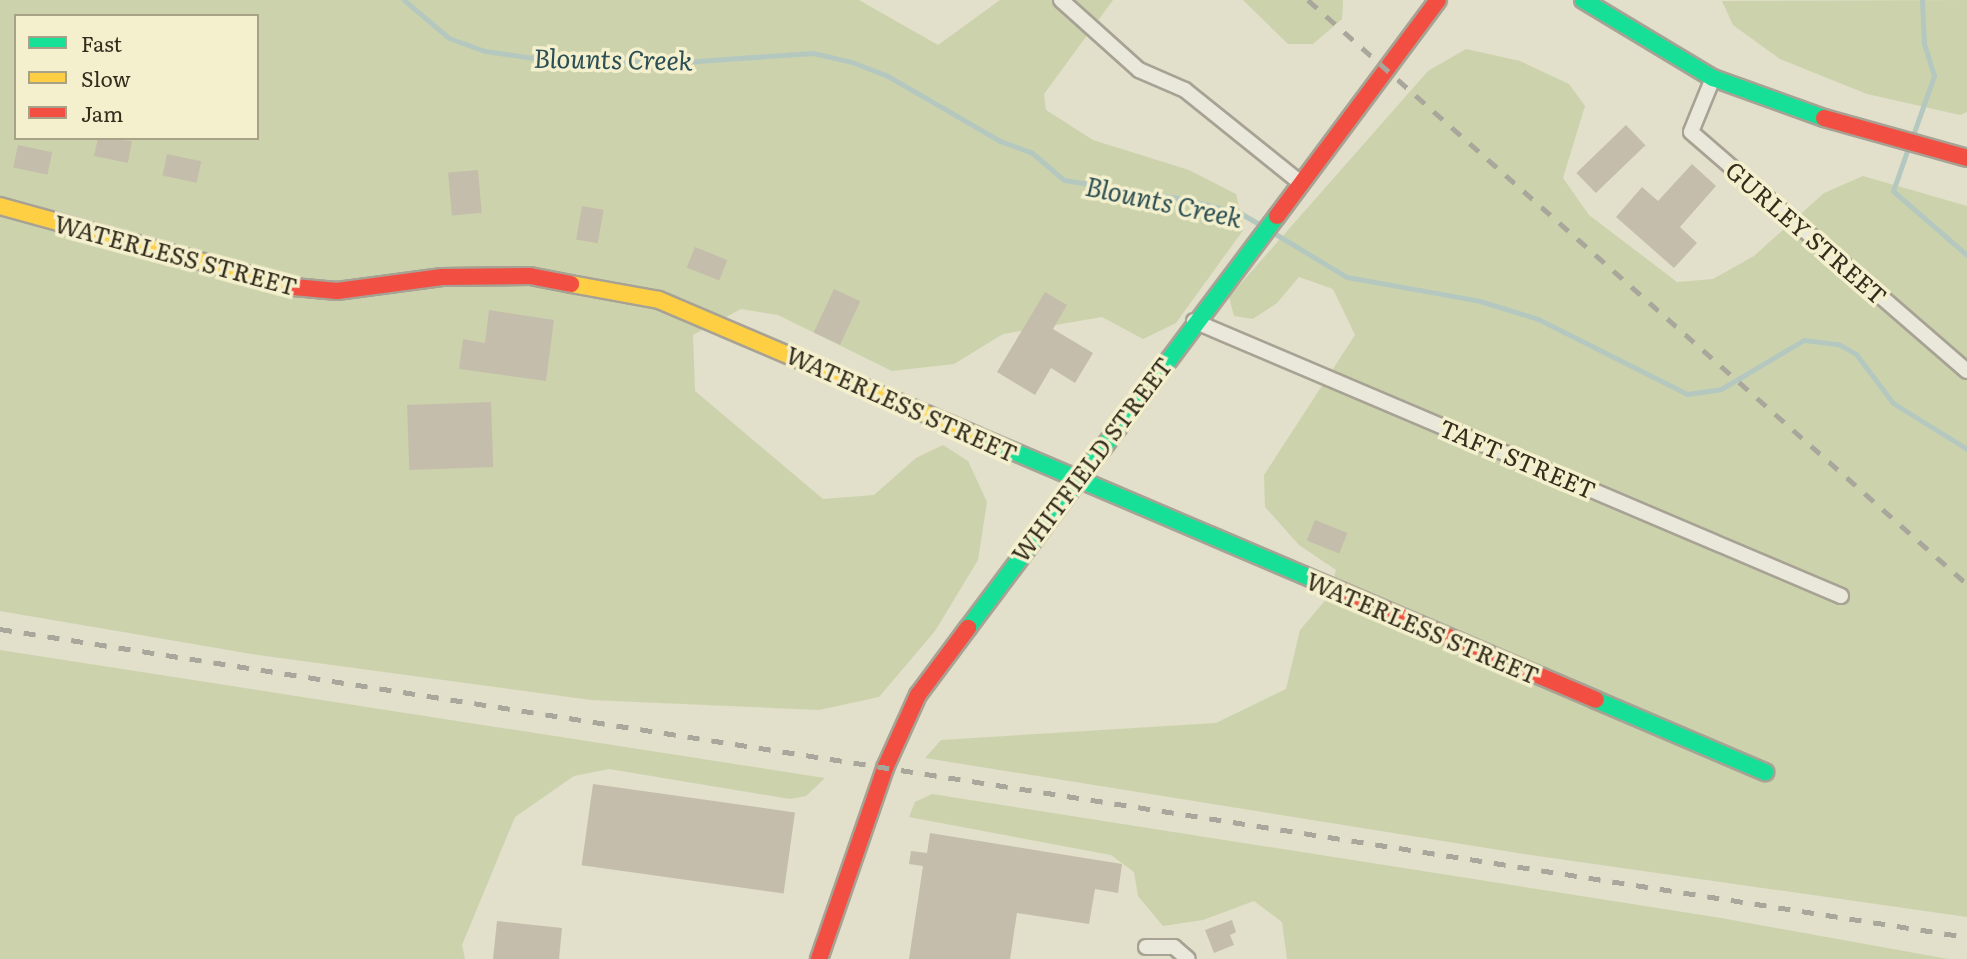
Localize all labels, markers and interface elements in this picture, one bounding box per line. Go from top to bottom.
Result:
legend [14,14,259,140]
text: Fast [81,27,122,58]
water label: Blounts Creek [533,41,693,75]
text: Slow [81,62,131,93]
text: Jam [81,97,123,128]
street label: GURLEY STREET [1721,154,1893,310]
water label: Blounts Creek [1083,169,1245,233]
street label: WATERLESS STREET [52,208,300,300]
street label: WATERLESS STREET [782,339,1022,467]
street label: WHITFIELD STREET [1005,351,1177,567]
street label: TAFT STREET [1436,412,1600,504]
street label: WATERLESS STREET [1302,565,1544,689]

